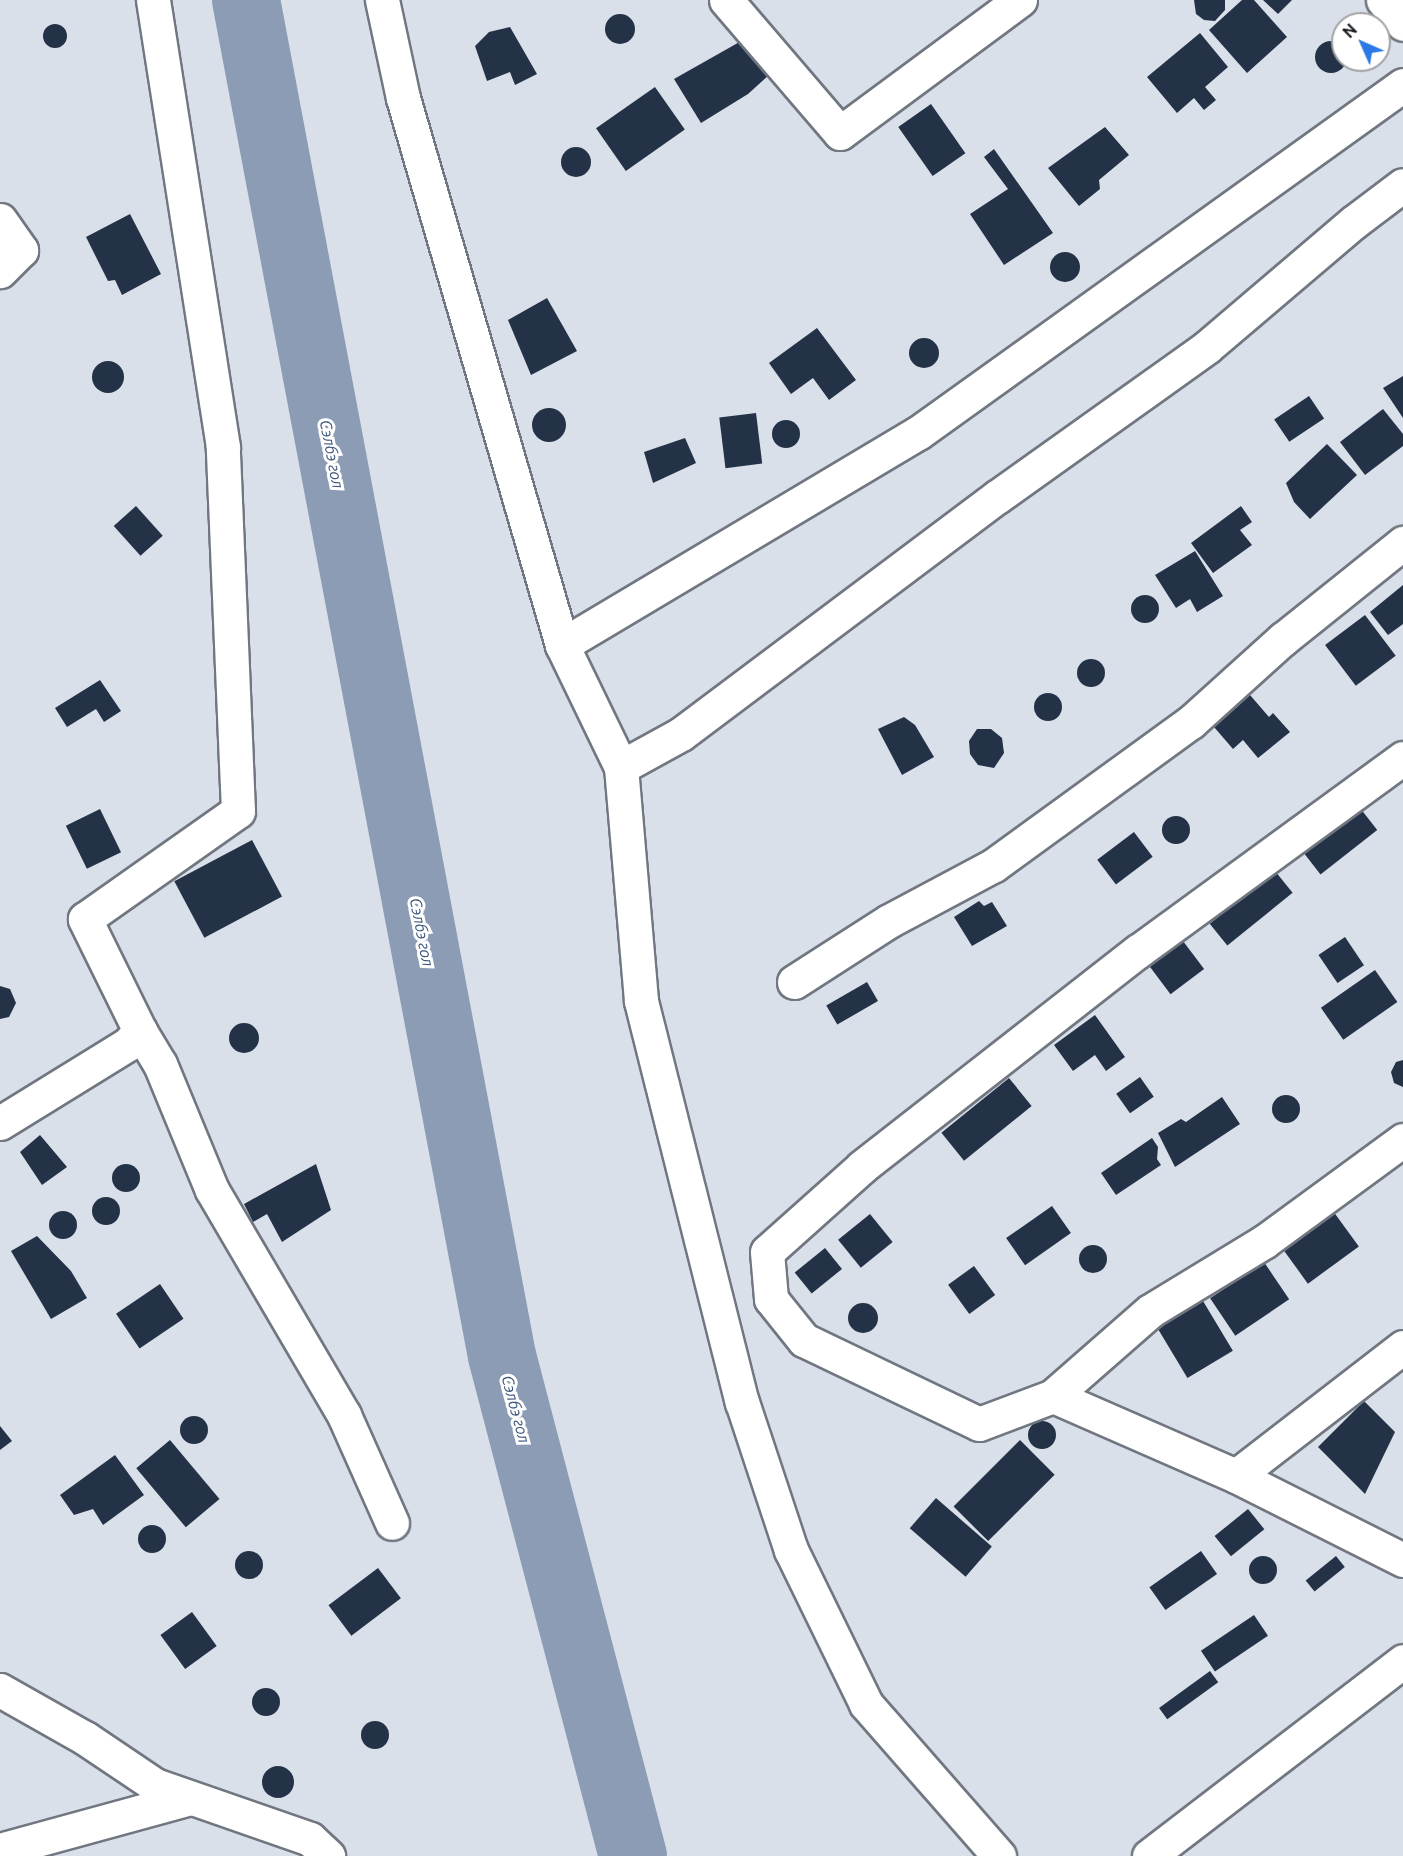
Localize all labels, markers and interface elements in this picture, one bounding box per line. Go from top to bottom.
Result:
north arrow [1331,12,1391,72]
text: N [1339,20,1360,41]
water label: Сэлбэ гол [316,418,348,490]
water label: Сэлбэ гол [406,896,438,968]
water label: Сэлбэ гол [498,1373,534,1445]

